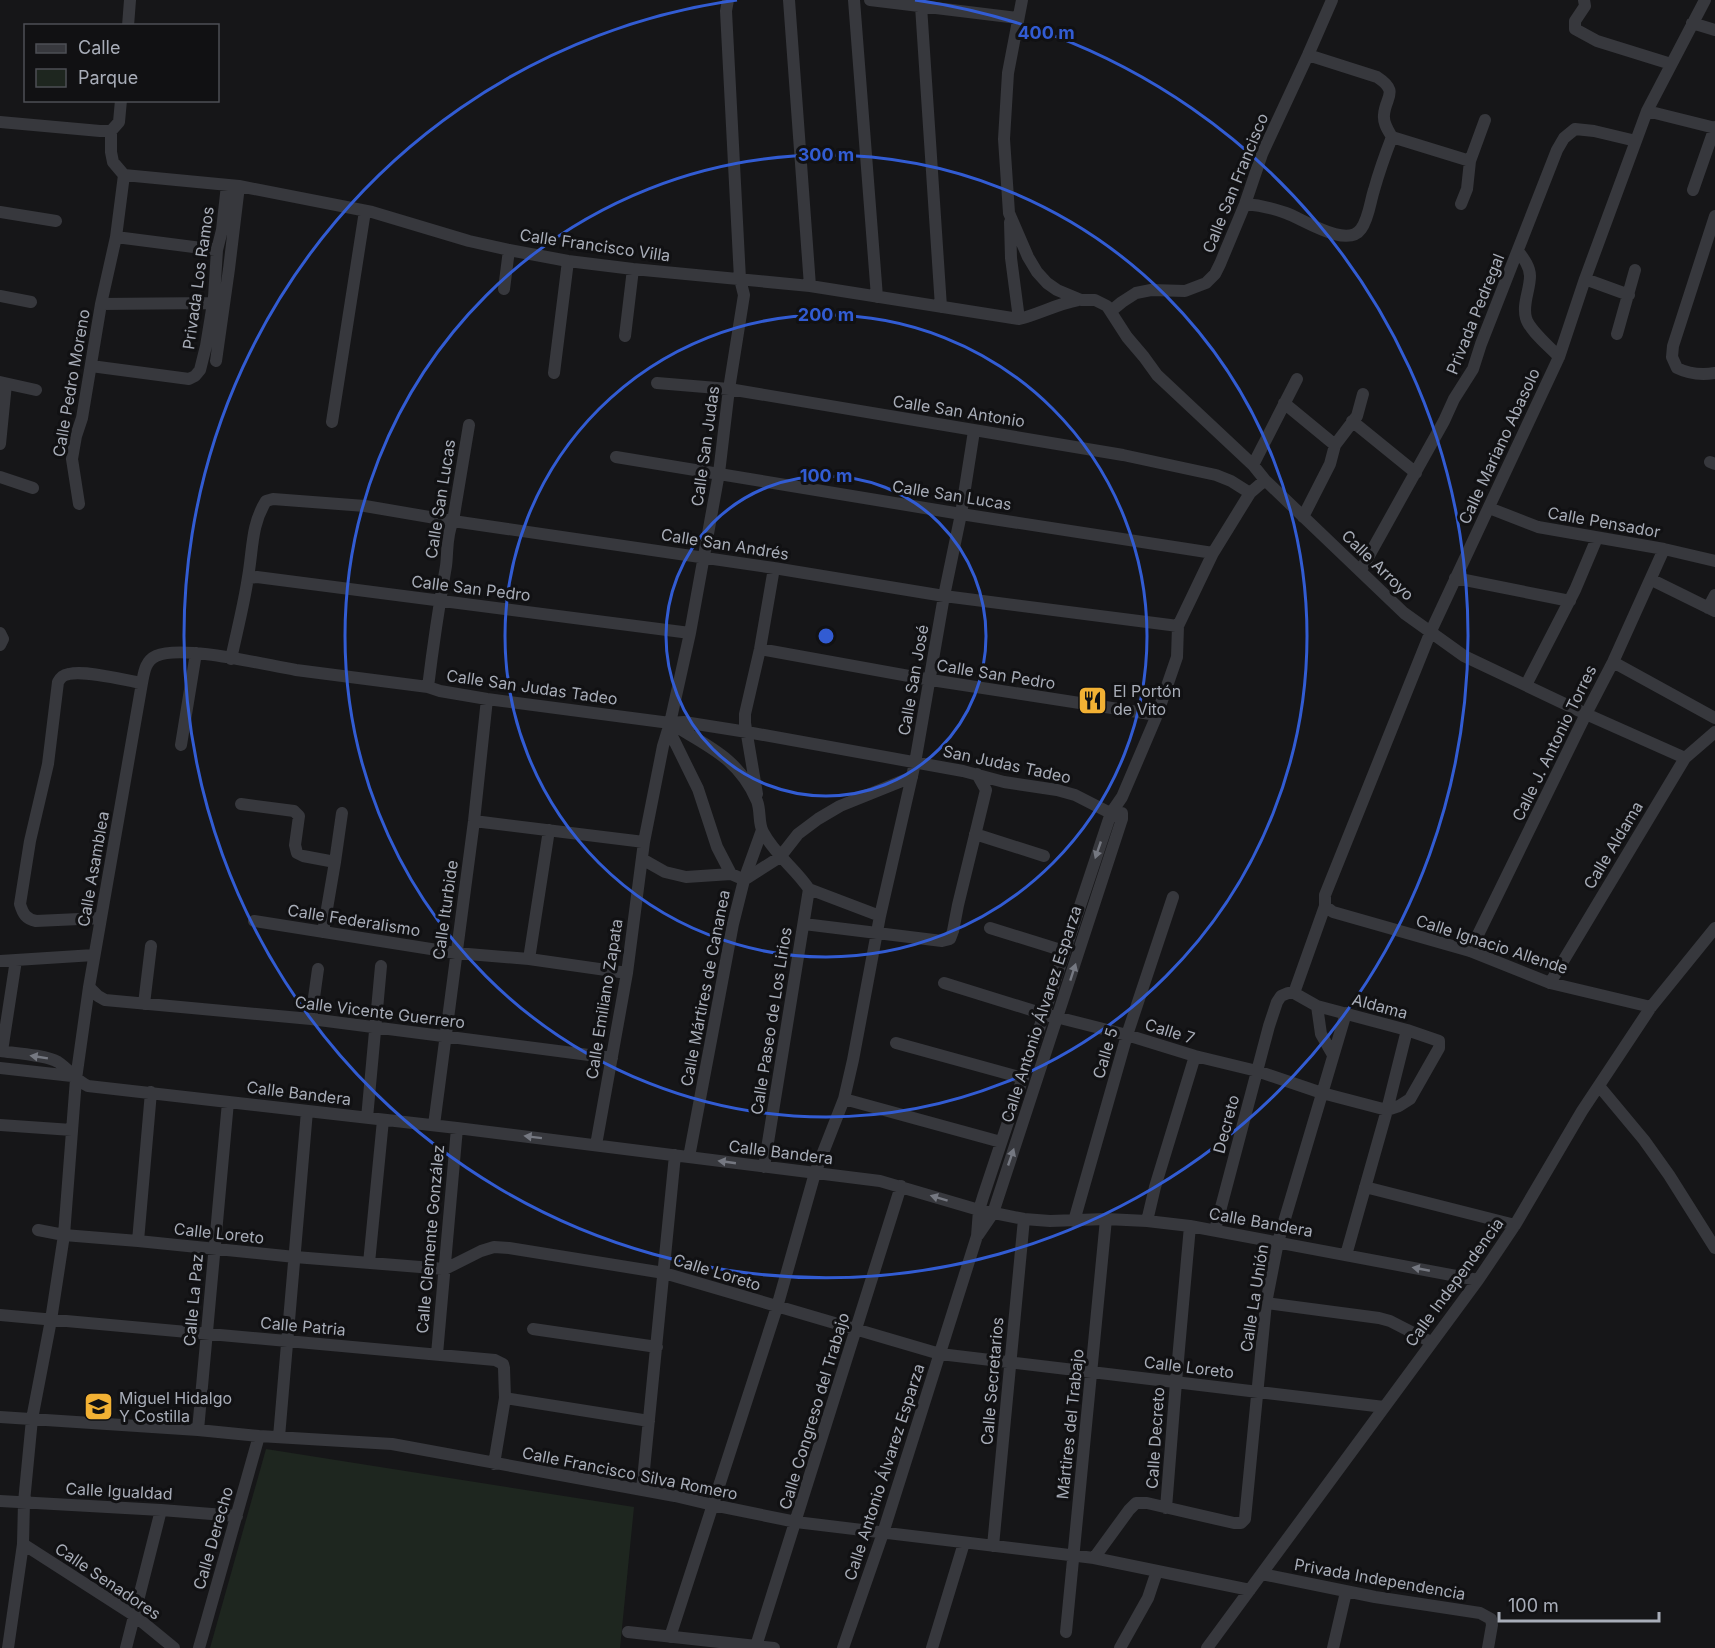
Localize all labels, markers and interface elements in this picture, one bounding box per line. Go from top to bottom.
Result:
text: 400 m [1017,22,1075,43]
legend [24,24,219,102]
text: Calle [78,37,120,58]
text: Parque [78,67,138,88]
street label: Calle San Francisco [1198,110,1272,256]
text: 300 m [798,144,854,165]
street label: Privada Los Ramos [178,205,218,351]
street label: Calle Francisco Villa [518,225,672,265]
street label: Privada Pedregal [1442,251,1508,377]
text: 200 m [798,304,854,325]
street label: Calle Pedro Moreno [48,308,94,458]
street label: Calle Mariano Abasolo [1454,365,1544,527]
street label: Calle San Judas [687,385,723,507]
street label: Calle San Antonio [891,391,1027,431]
street label: Calle San Lucas [421,438,459,560]
text: 100 m [800,465,852,486]
street label: Calle San Lucas [891,476,1013,514]
street label: Calle Pensador [1546,502,1662,542]
street label: Calle San Andrés [660,524,790,564]
street label: Calle Arroyo [1338,526,1418,604]
street label: Calle San Pedro [410,571,532,605]
street label: Calle San José [893,623,933,737]
centre of rings [816,626,836,646]
street label: Calle San Pedro [935,655,1057,693]
street label: Calle J. Antonio Torres [1508,662,1600,824]
street label: Calle San Judas Tadeo [445,665,619,709]
place label: El Portón de Vito [1113,681,1181,719]
restaurant icon: El Portón de Vito [1076,684,1108,716]
street label: San Judas Tadeo [941,741,1073,787]
street label: Calle Aldama [1579,797,1647,893]
street label: Calle Asamblea [73,810,113,928]
one-way arrow [1093,841,1103,859]
street label: Calle Iturbide [428,859,462,961]
street label: Calle Mártires de Cananea [676,888,734,1088]
street label: Calle Federalismo [286,900,422,940]
street label: Calle Antonio Álvarez Esparza [996,903,1086,1125]
street label: Calle Ignacio Allende [1413,910,1571,978]
street label: Calle Emiliano Zapata [581,917,627,1081]
street label: Calle Paseo de Los Lirios [746,926,796,1116]
one-way arrow [1068,963,1078,981]
street label: Aldama [1350,989,1410,1023]
street label: Calle Vicente Guerrero [294,992,466,1032]
street label: Calle 7 [1143,1014,1197,1048]
street label: Calle 5 [1088,1025,1122,1081]
one-way arrow [30,1052,49,1061]
street label: Calle Bandera [246,1077,352,1109]
street label: Decreto [1209,1093,1243,1155]
one-way arrow [524,1132,543,1142]
street label: Calle Bandera [728,1136,834,1168]
street label: Calle Clemente González [412,1144,448,1334]
one-way arrow [1007,1148,1016,1166]
one-way arrow [717,1157,736,1166]
one-way arrow [930,1193,948,1202]
street label: Calle Bandera [1207,1203,1315,1241]
street label: Calle Independencia [1401,1214,1507,1350]
street label: Calle Loreto [173,1218,265,1248]
street label: Calle La Unión [1236,1243,1272,1353]
street label: Calle Loreto [671,1249,763,1295]
street label: Calle La Paz [179,1253,207,1347]
one-way arrow [1411,1264,1430,1273]
street label: Calle Congreso del Trabajo [775,1310,853,1512]
street label: Calle Patria [259,1312,347,1340]
street label: Calle Secretarios [976,1316,1008,1446]
street label: Mártires del Trabajo [1052,1348,1088,1500]
street label: Calle Loreto [1143,1352,1235,1382]
street label: Calle Antonio Álvarez Esparza [839,1361,929,1583]
street label: Calle Decreto [1141,1386,1169,1490]
place label: Miguel Hidalgo Y Costilla [119,1388,232,1426]
school or university icon: Miguel Hidalgo Y Costilla [82,1391,114,1423]
street label: Calle Francisco Silva Romero [520,1442,740,1504]
street label: Calle Igualdad [65,1478,173,1504]
street label: Calle Derecho [189,1484,237,1592]
street label: Calle Senadores [51,1538,165,1624]
street label: Privada Independencia [1293,1554,1467,1604]
scale bar [1499,1585,1660,1623]
text: 100 m [1508,1595,1559,1616]

